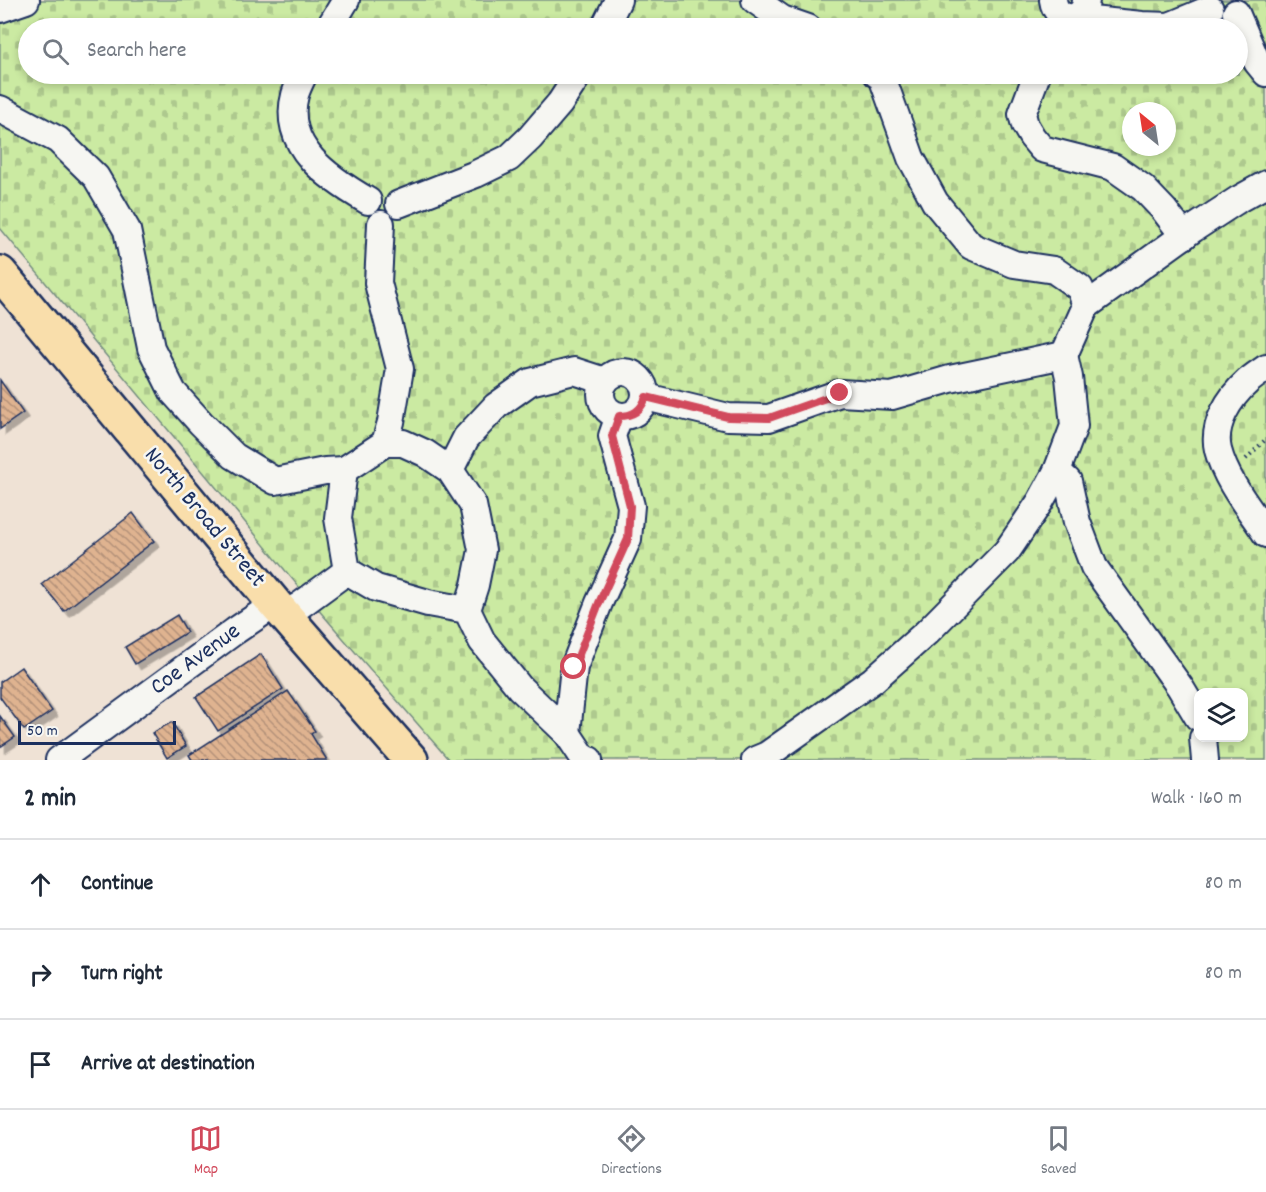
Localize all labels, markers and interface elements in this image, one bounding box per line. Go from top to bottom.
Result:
search box [18,18,1248,84]
icon: search [39,35,72,68]
text: Search here [87,36,186,67]
north arrow [1122,102,1176,156]
route end [826,379,852,405]
street label: North Broad Street [135,440,273,596]
street label: Coe Avenue [144,616,248,704]
route start [560,653,586,679]
map controls [1194,688,1248,742]
button: layers [1194,688,1248,742]
scale bar [18,718,176,746]
text: 50 m [27,720,58,743]
text: 2 min [24,781,76,818]
text: Walk · 160 m [1151,785,1242,813]
icon: ahead [24,868,57,901]
text: Continue [81,869,153,900]
text: 80 m [1205,870,1242,898]
icon: right [24,958,57,991]
text: Turn right [81,959,163,990]
text: 80 m [1205,960,1242,988]
icon: arrive [24,1048,57,1081]
text: Arrive at destination [81,1049,255,1080]
tab: Map [189,1122,222,1181]
tab: Directions [601,1122,662,1181]
tab: Saved [1041,1122,1077,1181]

